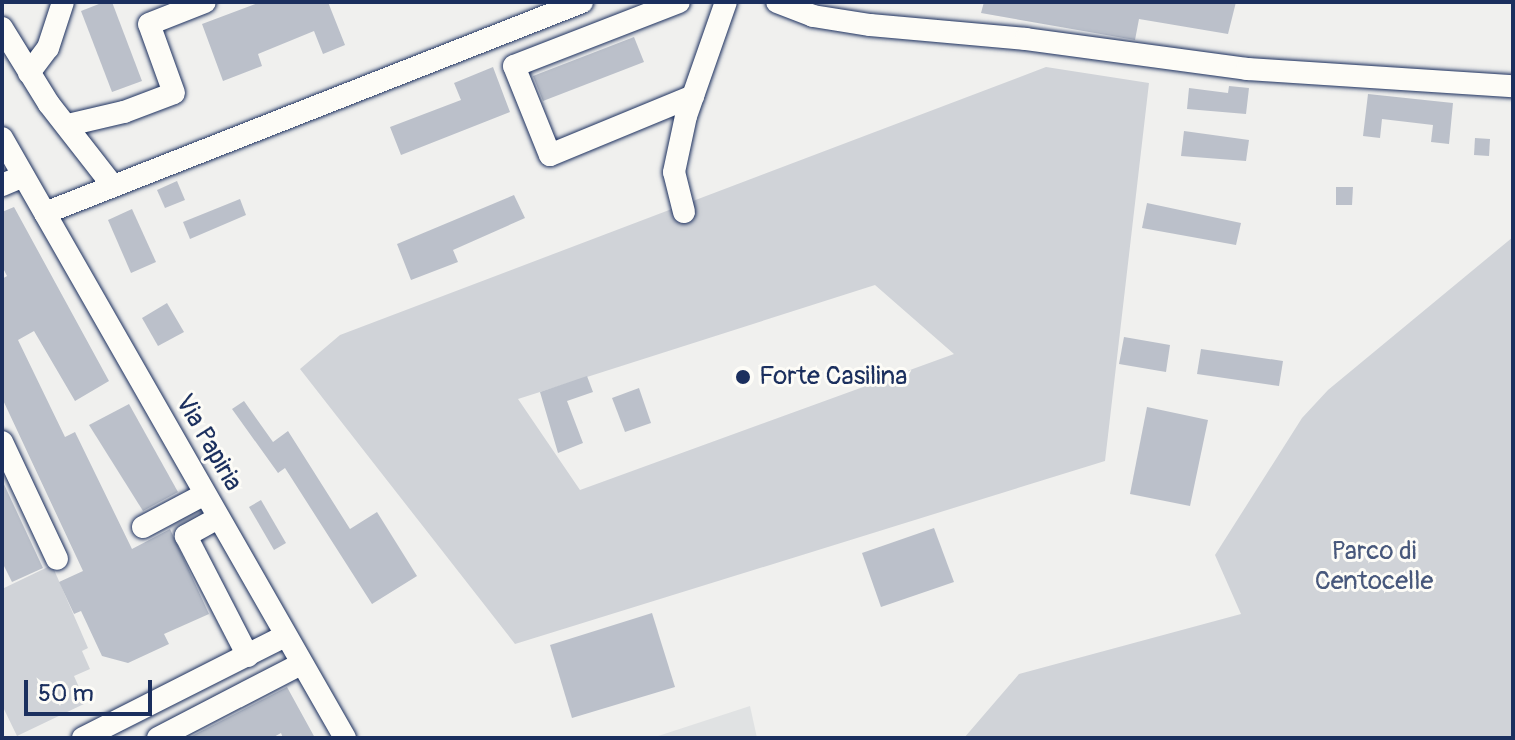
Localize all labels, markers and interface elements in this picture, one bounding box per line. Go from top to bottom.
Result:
place label: Forte Casilina [759,361,907,393]
marker: Forte Casilina [734,368,752,386]
street label: Via Papiria [168,389,248,497]
park label: Parco di Centocelle [1315,536,1433,598]
scale bar [28,664,156,714]
text: 50 m [38,679,94,708]

